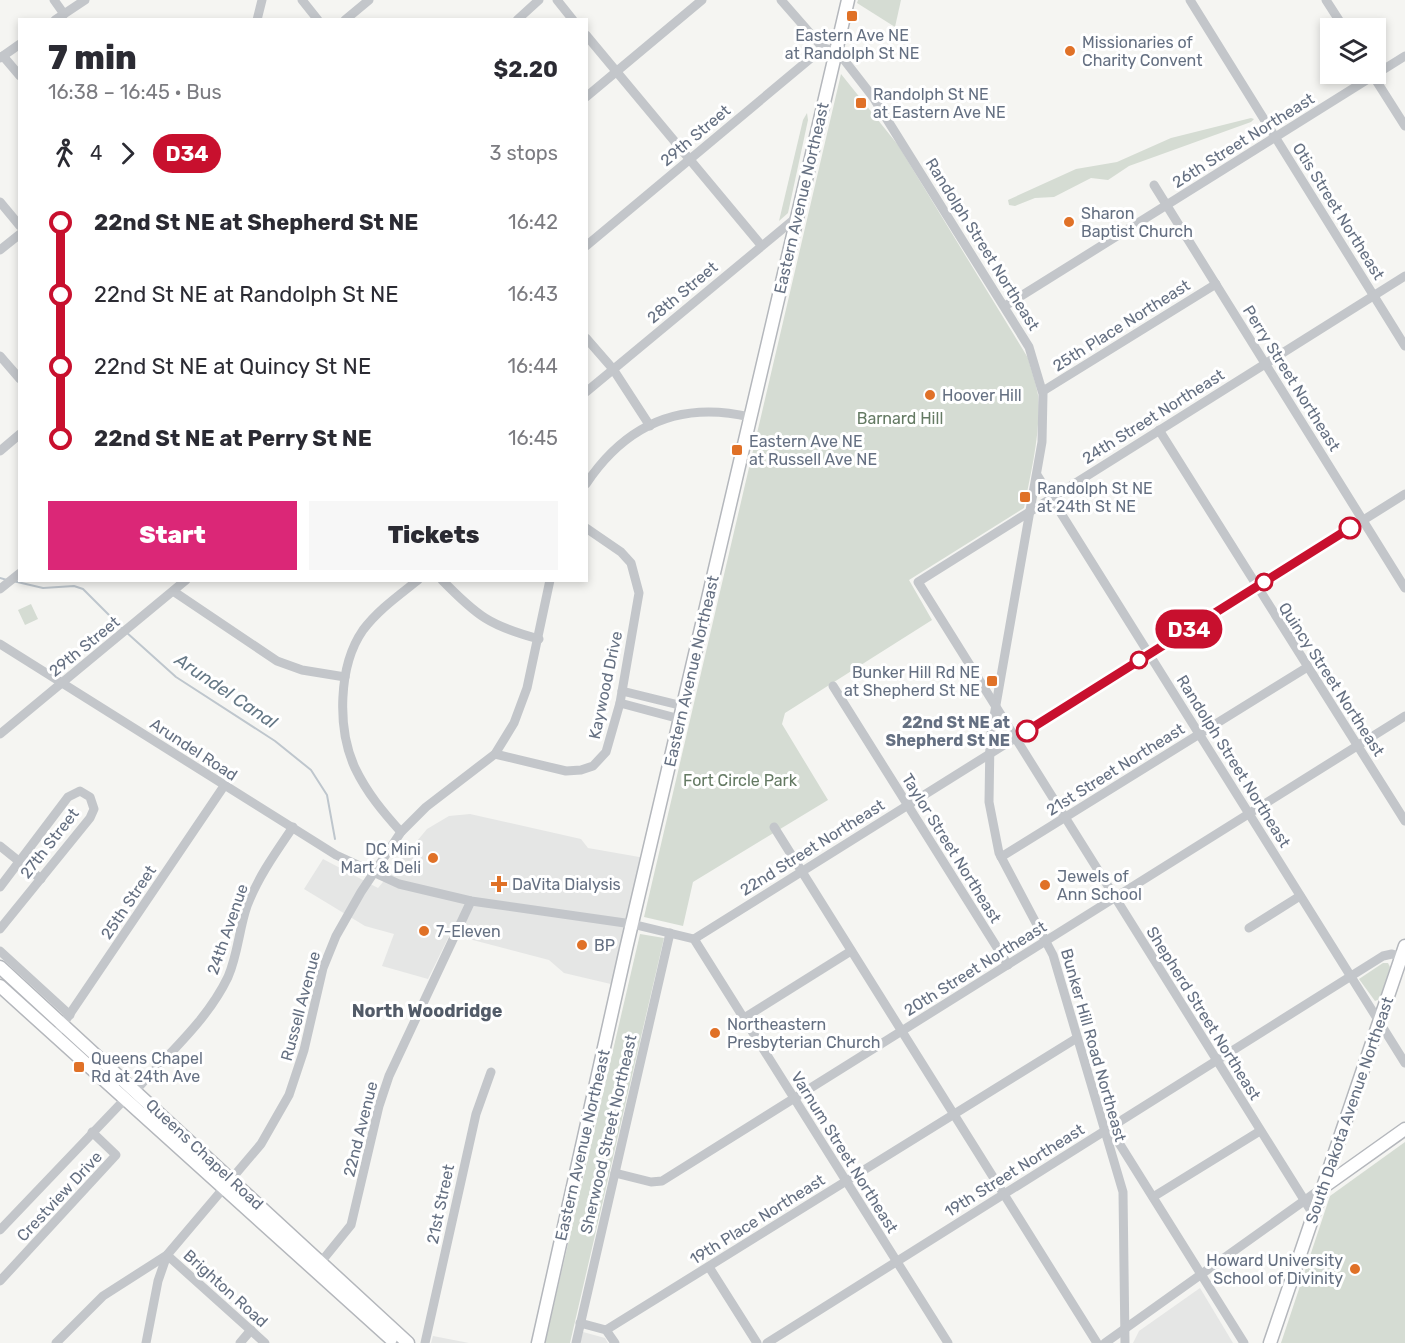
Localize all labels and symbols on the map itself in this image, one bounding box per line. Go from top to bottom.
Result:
marker: Eastern Ave NE at Randolph St NE [845,9,859,23]
place label: Eastern Ave NE at Randolph St NE [785,26,919,63]
place label: Missionaries of Charity Convent [1082,33,1202,70]
marker: Missionaries of Charity Convent [1063,44,1077,58]
place label: Randolph St NE at Eastern Ave NE [873,85,1006,122]
street label: 26th Street Northeast [1169,89,1318,192]
marker: Randolph St NE at Eastern Ave NE [854,96,868,110]
street label: 29th Street [657,101,734,170]
street label: Eastern Avenue Northeast [770,101,833,296]
street label: Otis Street Northeast [1289,139,1388,283]
street label: Randolph Street Northeast [922,155,1044,334]
place label: Sharon Baptist Church [1081,204,1193,241]
marker: Sharon Baptist Church [1062,215,1076,229]
street label: 28th Street [643,258,721,327]
street label: 25th Place Northeast [1049,275,1193,375]
street label: Perry Street Northeast [1239,302,1344,455]
street label: 24th Street Northeast [1079,365,1228,468]
place label: Hoover Hill [942,386,1022,405]
marker: Hoover Hill [923,388,937,402]
park label: Barnard Hill [857,409,943,428]
place label: Eastern Ave NE at Russell Ave NE [749,432,877,469]
marker: Eastern Ave NE at Russell Ave NE [730,443,744,457]
place label: Randolph St NE at 24th St NE [1037,479,1153,516]
marker: Randolph St NE at 24th St NE [1018,490,1032,504]
unlabelled marker [1339,517,1361,539]
unlabelled marker [1255,573,1273,591]
street label: Eastern Avenue Northeast [660,574,723,769]
street label: Quincy Street Northeast [1275,599,1388,760]
line badge: D34 [1154,610,1224,648]
street label: 29th Street [45,612,123,681]
street label: Kaywood Drive [585,629,626,741]
water label: Arundel Canal [170,648,282,734]
unlabelled marker [1130,651,1148,669]
place label: Bunker Hill Rd NE at Shepherd St NE [844,663,980,700]
street label: Randolph Street Northeast [1173,672,1295,851]
marker: Bunker Hill Rd NE at Shepherd St NE [985,674,999,688]
place label: 22nd St NE at Shepherd St NE [886,713,1011,750]
street label: Arundel Road [146,714,241,785]
street label: 21st Street Northeast [1043,719,1188,820]
marker: 22nd St NE at Shepherd St NE [1016,720,1038,742]
street label: Taylor Street Northeast [898,770,1005,927]
park label: Fort Circle Park [683,771,798,790]
street label: 22nd Street Northeast [737,795,888,900]
street label: 27th Street [16,804,83,882]
place label: DC Mini Mart & Deli [340,840,421,877]
marker: DC Mini Mart & Deli [426,851,440,865]
street label: 25th Street [97,862,160,943]
place label: Jewels of Ann School [1057,867,1142,904]
marker: DaVita Dialysis [490,875,508,893]
place label: DaVita Dialysis [512,875,621,894]
marker: Jewels of Ann School [1038,878,1052,892]
street label: 24th Avenue [203,881,252,977]
street label: 20th Street Northeast [901,917,1050,1020]
place label: 7-Eleven [436,922,501,941]
street label: Shepherd Street Northeast [1142,923,1265,1104]
marker: 7-Eleven [417,924,431,938]
place label: BP [594,936,615,955]
marker: BP [575,938,589,952]
street label: Bunker Hill Road Northeast [1057,946,1130,1144]
street label: Russell Avenue [277,949,324,1063]
street label: South Dakota Avenue Northeast [1302,994,1397,1226]
district label: North Woodridge [352,1000,503,1022]
place label: Northeastern Presbyterian Church [727,1015,881,1052]
marker: Northeastern Presbyterian Church [708,1026,722,1040]
street label: Sherwood Street Northeast [576,1033,641,1236]
street label: Eastern Avenue Northeast [551,1048,614,1243]
place label: Queens Chapel Rd at 24th Ave [91,1049,203,1086]
marker: Queens Chapel Rd at 24th Ave [72,1060,86,1074]
street label: Varnum Street Northeast [787,1068,902,1236]
street label: 22nd Avenue [339,1079,382,1179]
street label: Queens Chapel Road [142,1095,267,1214]
street label: 19th Street Northeast [941,1120,1088,1221]
street label: Crestview Drive [13,1147,106,1245]
street label: 21st Street [423,1163,458,1246]
street label: 19th Place Northeast [686,1170,828,1269]
street label: Brighton Road [180,1246,272,1331]
place label: Howard University School of Divinity [1206,1251,1343,1288]
marker: Howard University School of Divinity [1348,1262,1362,1276]

